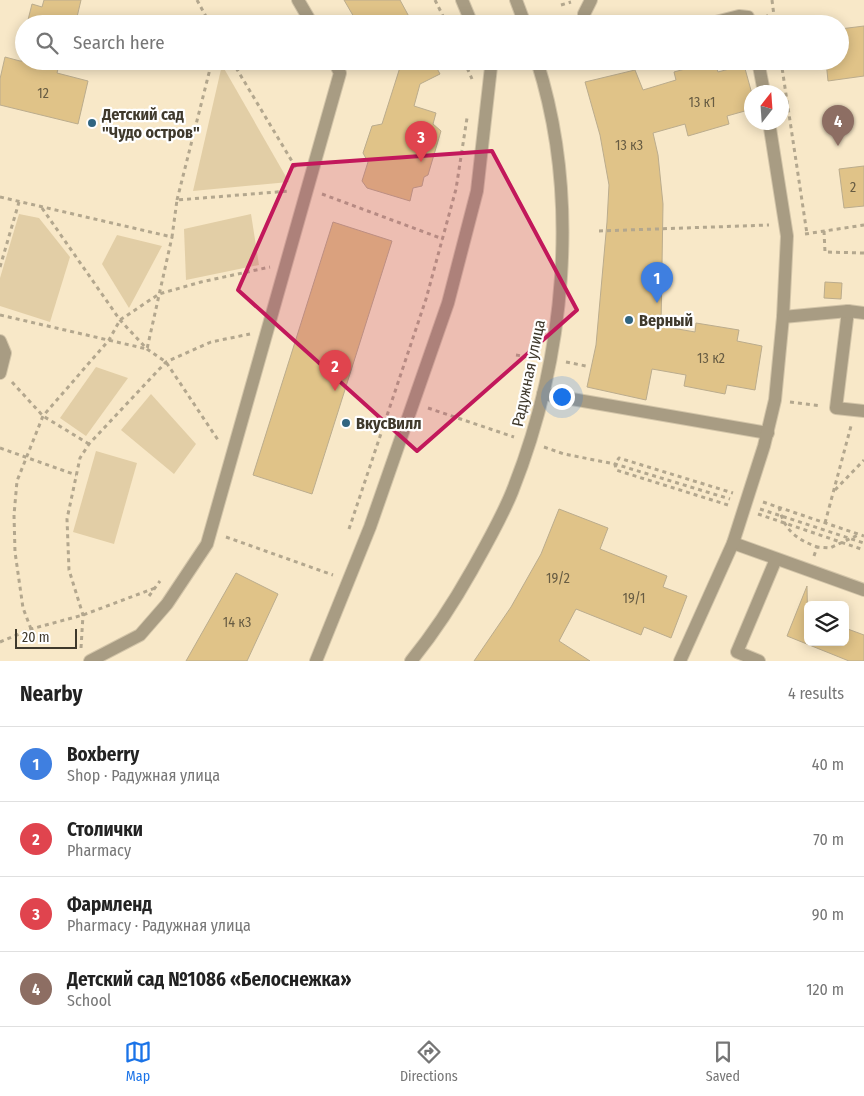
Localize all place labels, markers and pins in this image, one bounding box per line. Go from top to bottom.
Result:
place label: Детский сад "Чудо остров" [101,105,200,142]
pin: 4 [822,105,854,146]
marker: Детский сад "Чудо остров" [86,117,98,129]
pin: 3 [405,121,437,162]
pin: 1 [641,262,673,303]
place label: Верный [639,311,693,330]
marker: Верный [623,314,635,326]
pin: 2 [319,350,351,391]
place label: ВкусВилл [356,414,421,433]
marker: ВкусВилл [340,417,352,429]

